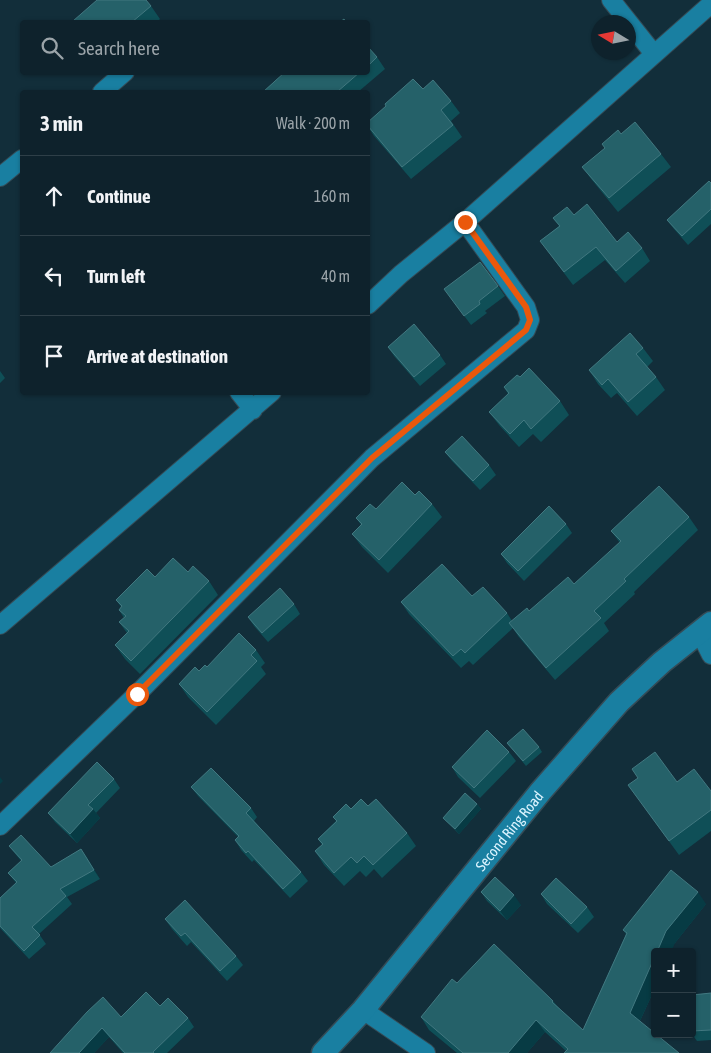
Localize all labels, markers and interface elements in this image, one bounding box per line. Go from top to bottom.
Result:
north arrow [591,15,636,60]
search box [20,20,370,75]
icon: search [38,34,66,62]
text: Search here [78,37,160,59]
text: 3 min [40,111,83,135]
text: Walk · 200 m [276,114,350,132]
icon: ahead [40,182,68,210]
text: Continue [87,185,151,207]
text: 160 m [314,187,350,205]
route end [454,211,477,234]
icon: left [40,262,68,290]
text: Turn left [87,265,145,287]
text: 40 m [321,267,350,285]
icon: arrive [40,342,68,370]
text: Arrive at destination [87,345,228,367]
route start [126,683,149,706]
street label: Second Ring Road [471,787,546,874]
map controls [651,948,696,1038]
button: + [651,948,696,993]
button: − [651,993,696,1038]

